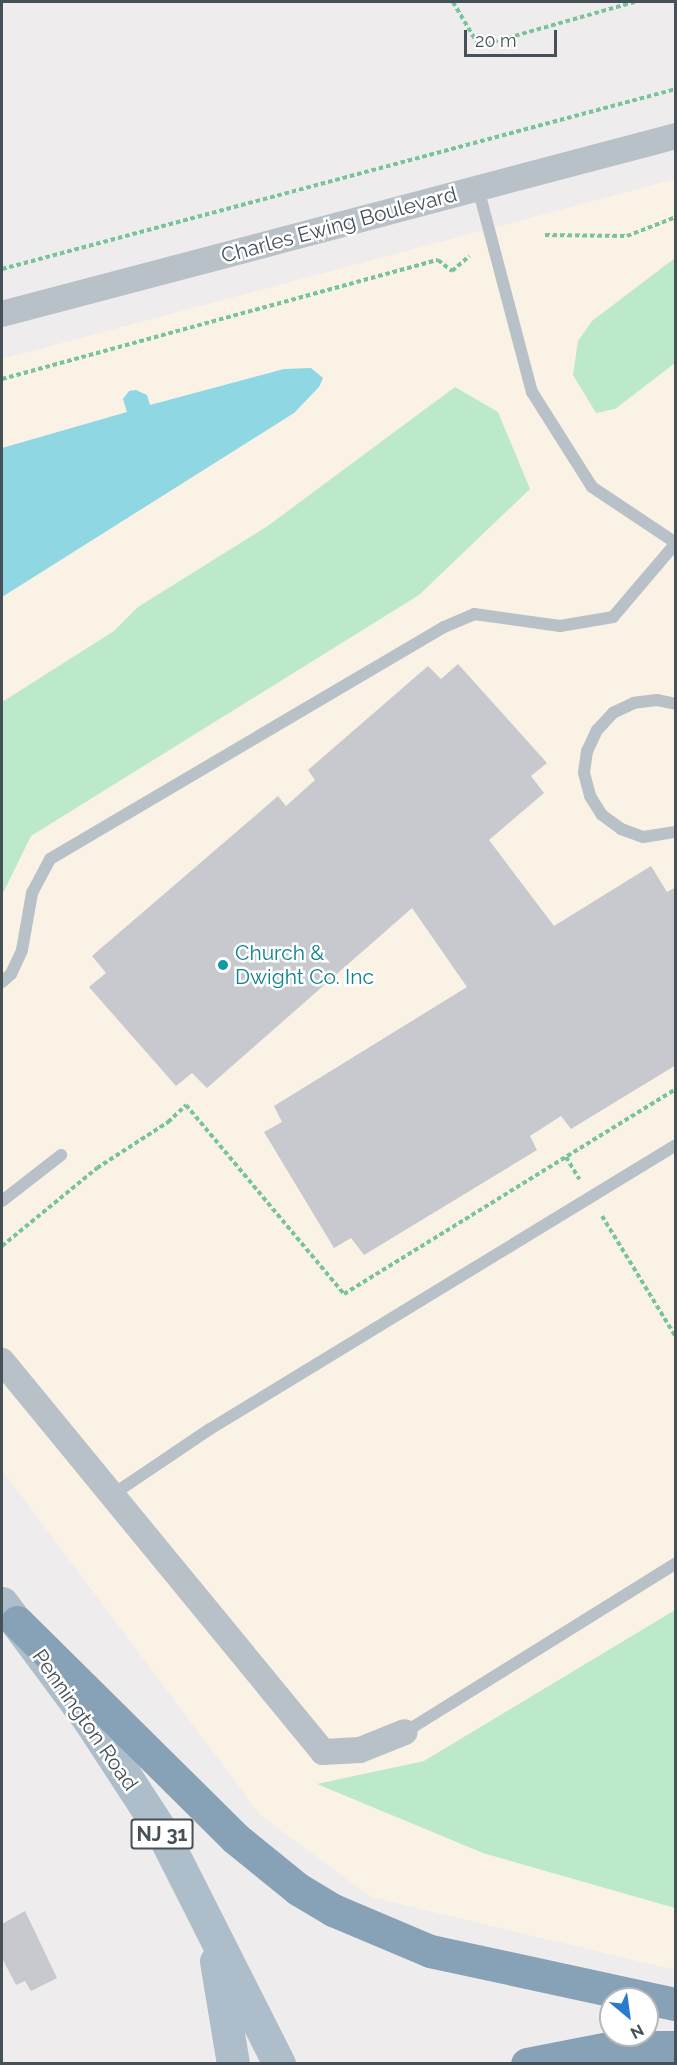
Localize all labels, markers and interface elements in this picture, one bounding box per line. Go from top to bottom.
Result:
scale bar [467,18,560,56]
text: 20 m [475,30,517,51]
street label: Charles Ewing Boulevard [218,181,460,269]
place label: Church & Dwight Co. Inc [235,940,374,990]
marker: Church & Dwight Co. Inc [216,958,230,972]
street label: Pennington Road [27,1644,143,1796]
road number: NJ 31 [130,1817,194,1851]
north arrow [599,1987,659,2047]
text: N [627,2020,647,2043]

